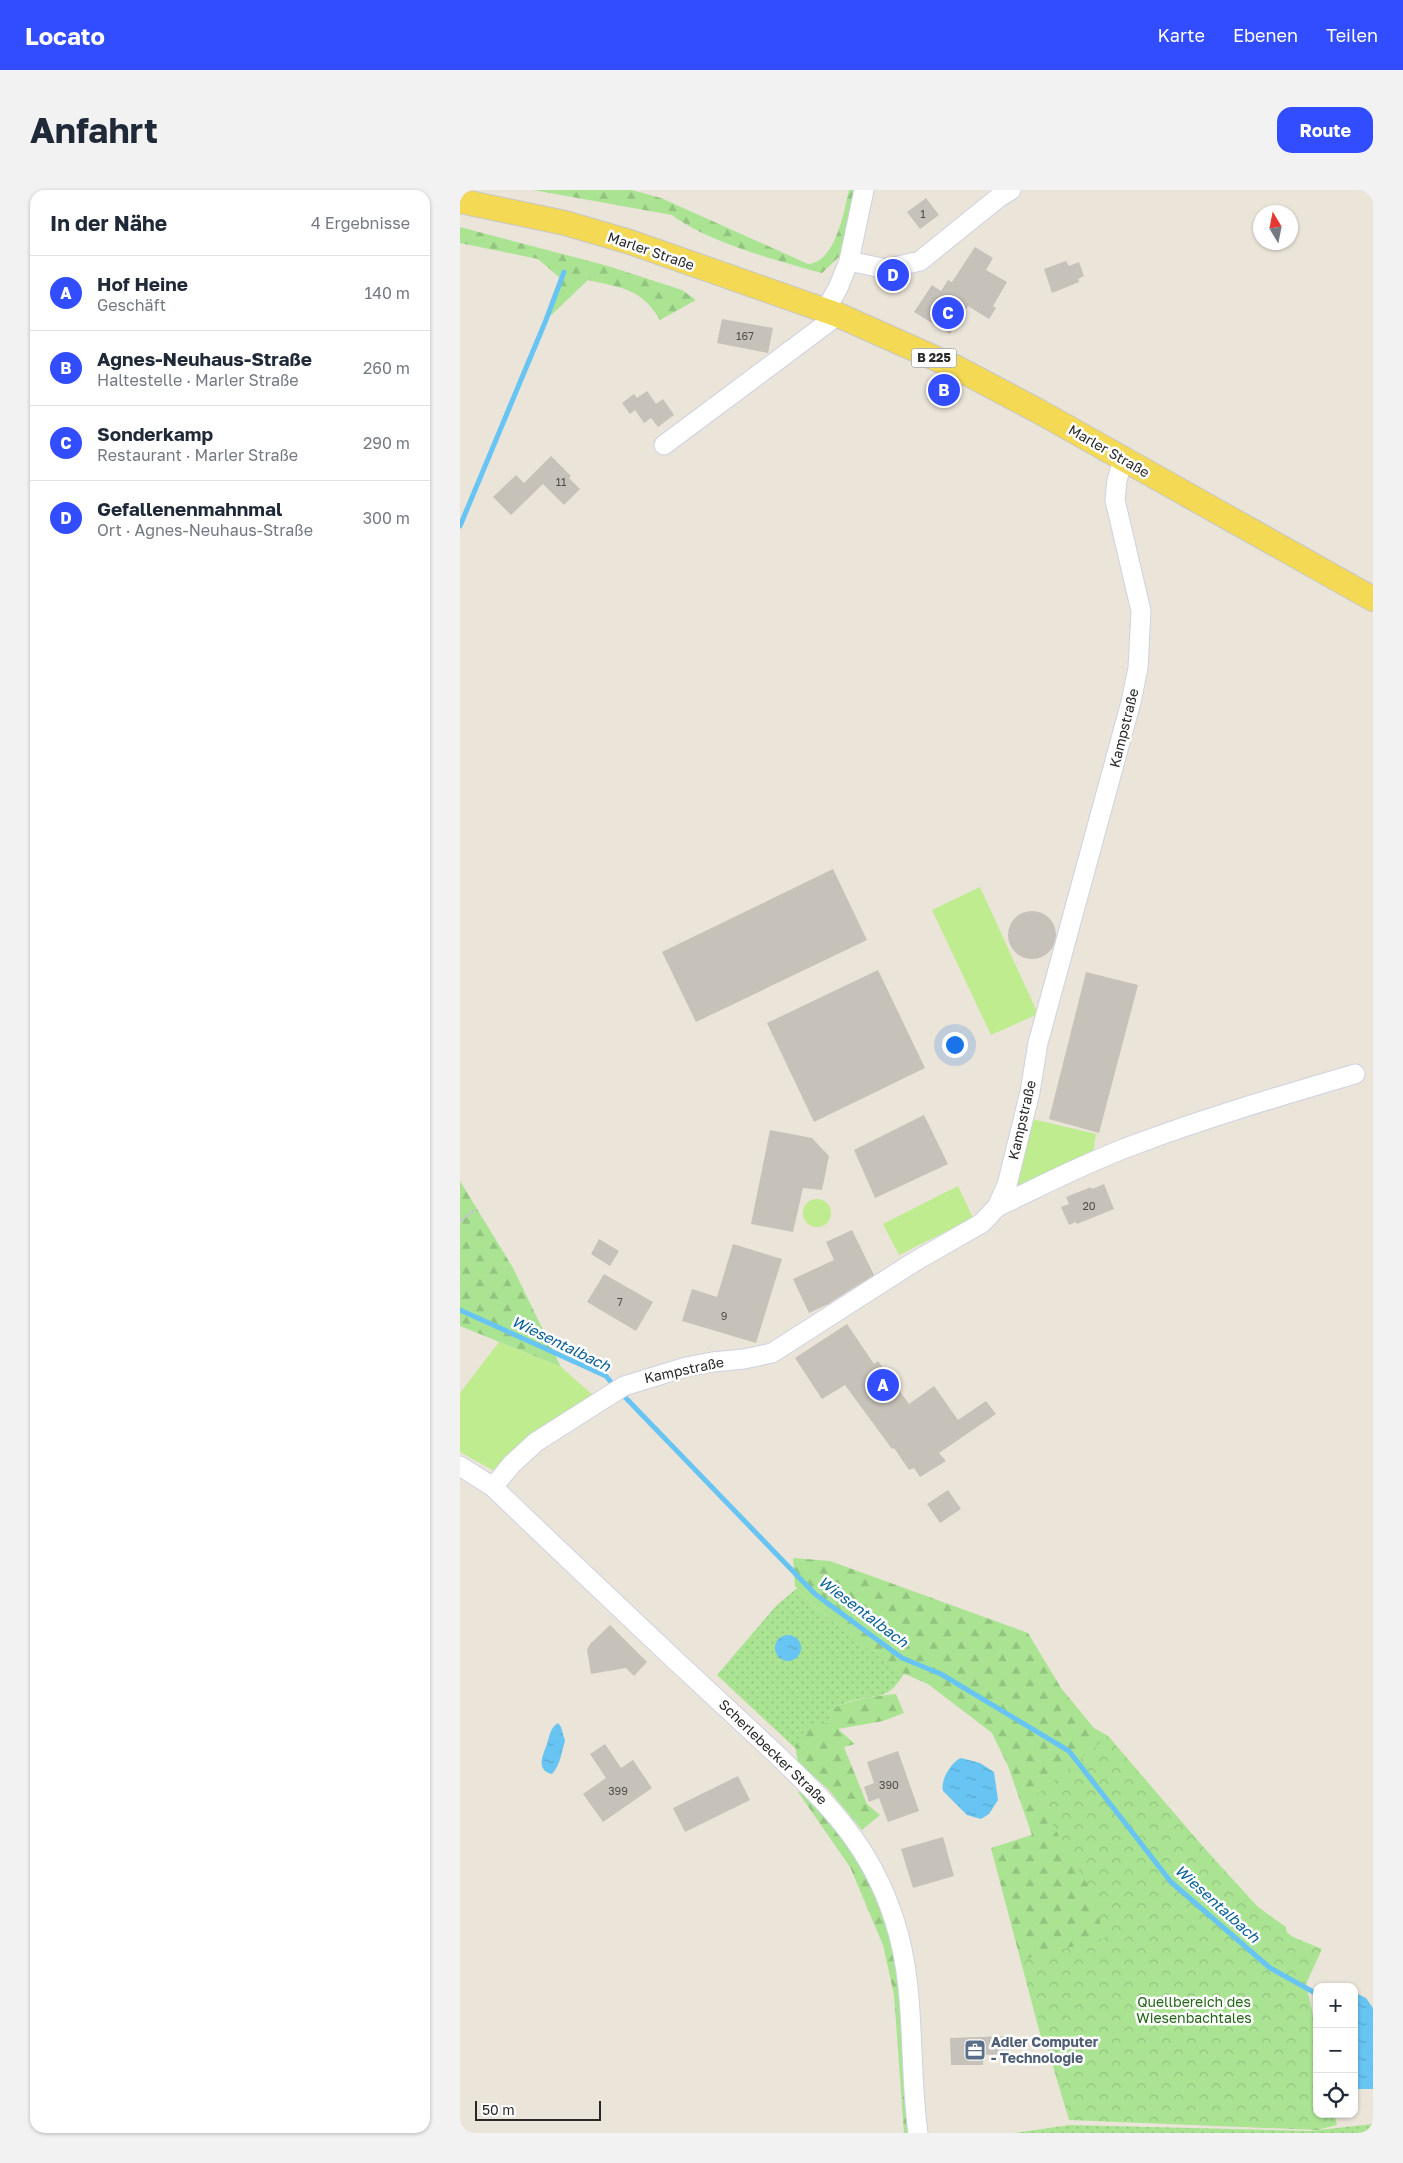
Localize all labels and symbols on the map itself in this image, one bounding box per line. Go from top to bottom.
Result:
north arrow [1253,205,1298,250]
house number: 1 [920,207,926,220]
street label: Marler Straße [606,228,697,273]
pin: D [877,256,909,294]
pin: C [932,294,964,332]
house number: 167 [736,329,754,342]
road number: B 225 [912,348,956,368]
pin: B [928,371,960,409]
street label: Marler Straße [1066,421,1153,481]
house number: 11 [556,475,566,488]
street label: Kampstraße [1105,687,1142,769]
your location [942,1032,968,1058]
street label: Kampstraße [1004,1079,1039,1161]
house number: 20 [1082,1199,1096,1212]
house number: 7 [617,1295,623,1308]
house number: 9 [721,1309,727,1322]
water label: Wiesentalbach [509,1312,614,1375]
street label: Kampstraße [643,1353,725,1386]
pin: A [867,1366,899,1404]
water label: Wiesentalbach [815,1572,912,1651]
street label: Scherlebecker Straße [716,1695,831,1808]
house number: 390 [879,1778,899,1791]
house number: 399 [608,1784,628,1797]
water label: Wiesentalbach [1172,1861,1264,1946]
park label: Quellbereich des Wiesenbachtales [1136,1993,1252,2026]
place label: Adler Computer - Technologie [991,2033,1099,2066]
office icon: Adler Computer - Technologie [963,2038,987,2062]
scale bar [475,2098,601,2121]

